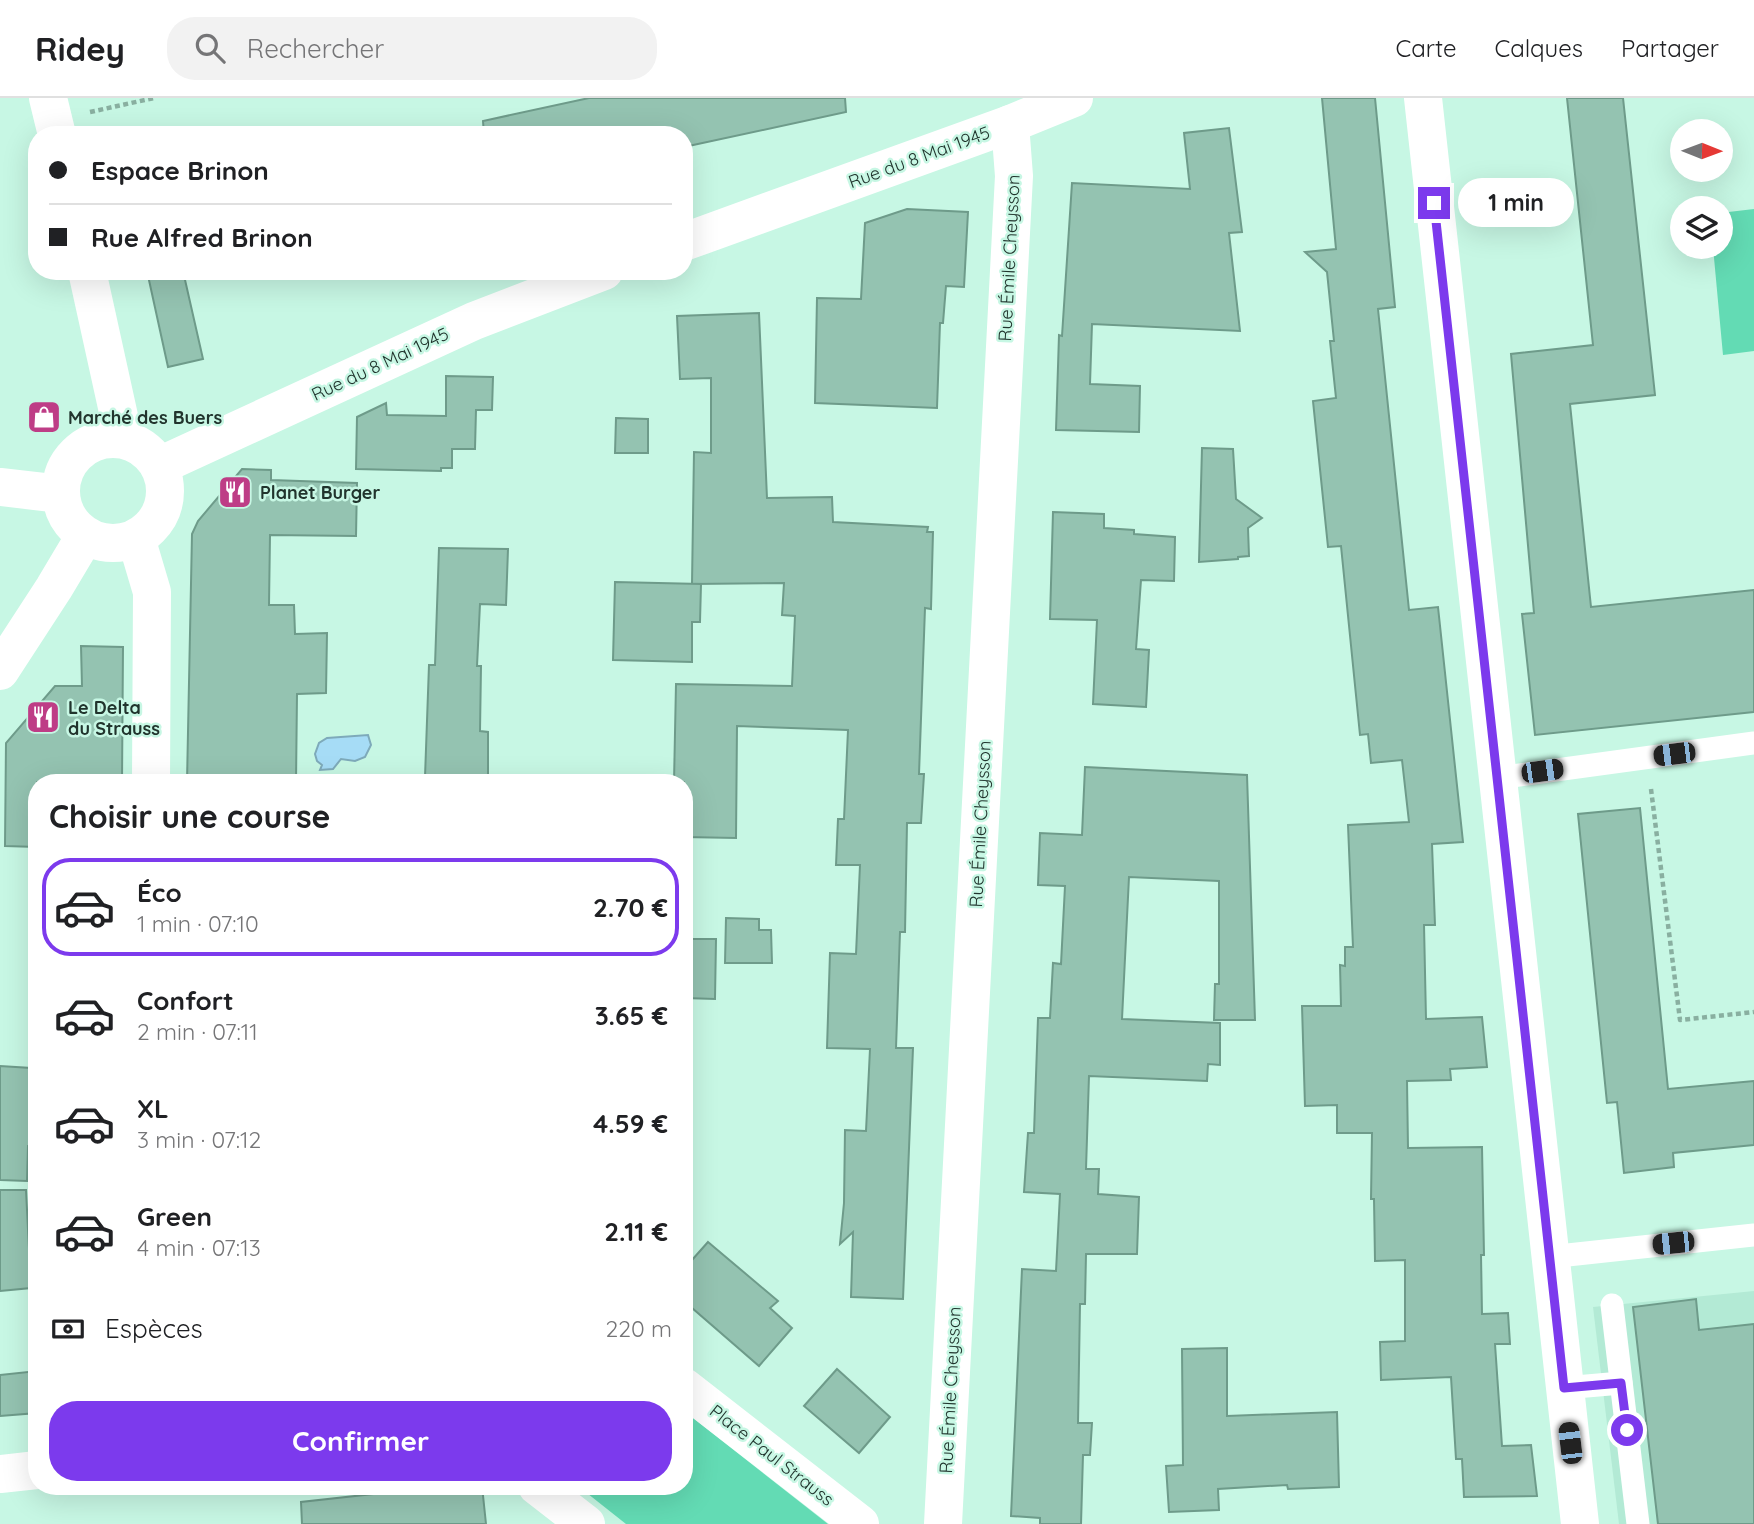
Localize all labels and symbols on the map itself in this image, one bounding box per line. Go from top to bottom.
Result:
north arrow [1670,119,1732,182]
street label: Rue du 8 Mai 1945 [845,121,993,193]
street label: Rue Émile Cheysson [993,174,1025,342]
callout: 1 min [1458,178,1574,228]
route end [1418,187,1450,219]
street label: Rue du 8 Mai 1945 [308,322,452,406]
shop icon: Marché des Buers [25,398,63,436]
place label: Marché des Buers [68,406,222,429]
restaurant icon: Planet Burger [216,473,254,511]
place label: Planet Burger [260,481,380,504]
place label: Le Delta du Strauss [68,696,160,740]
restaurant icon: Le Delta du Strauss [24,698,62,736]
street label: Rue Émile Cheysson [964,740,996,908]
car [1652,741,1697,767]
car [1520,758,1565,784]
car [1652,1230,1695,1256]
street label: Rue Émile Cheysson [934,1306,966,1474]
street label: Place Paul Strauss [705,1399,839,1511]
route start [1611,1414,1643,1446]
car [1558,1421,1583,1465]

